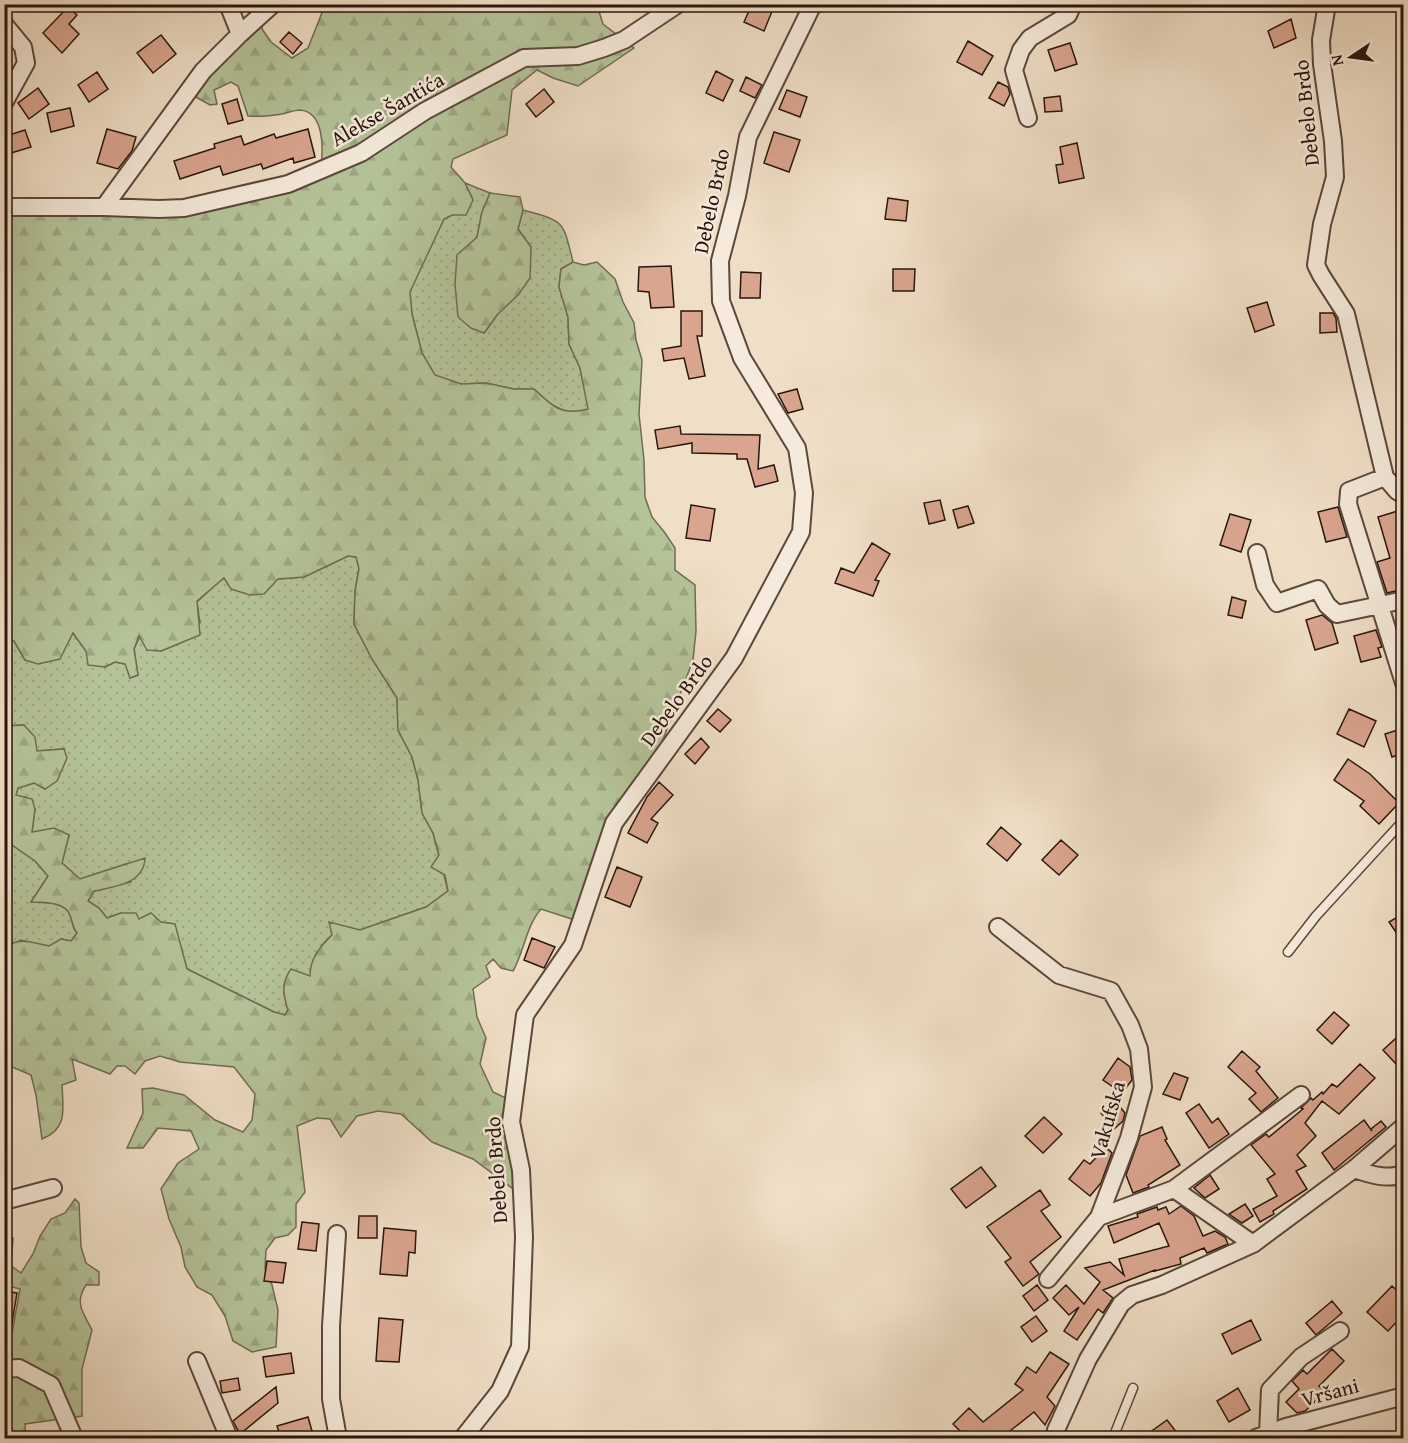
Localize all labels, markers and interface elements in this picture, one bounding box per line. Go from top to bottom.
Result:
north arrow [1321,27,1381,87]
text: N [1323,52,1349,68]
street label: Debelo Brdo [1285,58,1327,168]
street label: Alekse Šantića [324,64,450,154]
street label: Debelo Brdo [685,146,737,256]
street label: Debelo Brdo [632,648,720,752]
street label: Vakufska [1081,1077,1133,1163]
street label: Debelo Brdo [477,1116,515,1224]
street label: Vršani [1298,1369,1362,1415]

